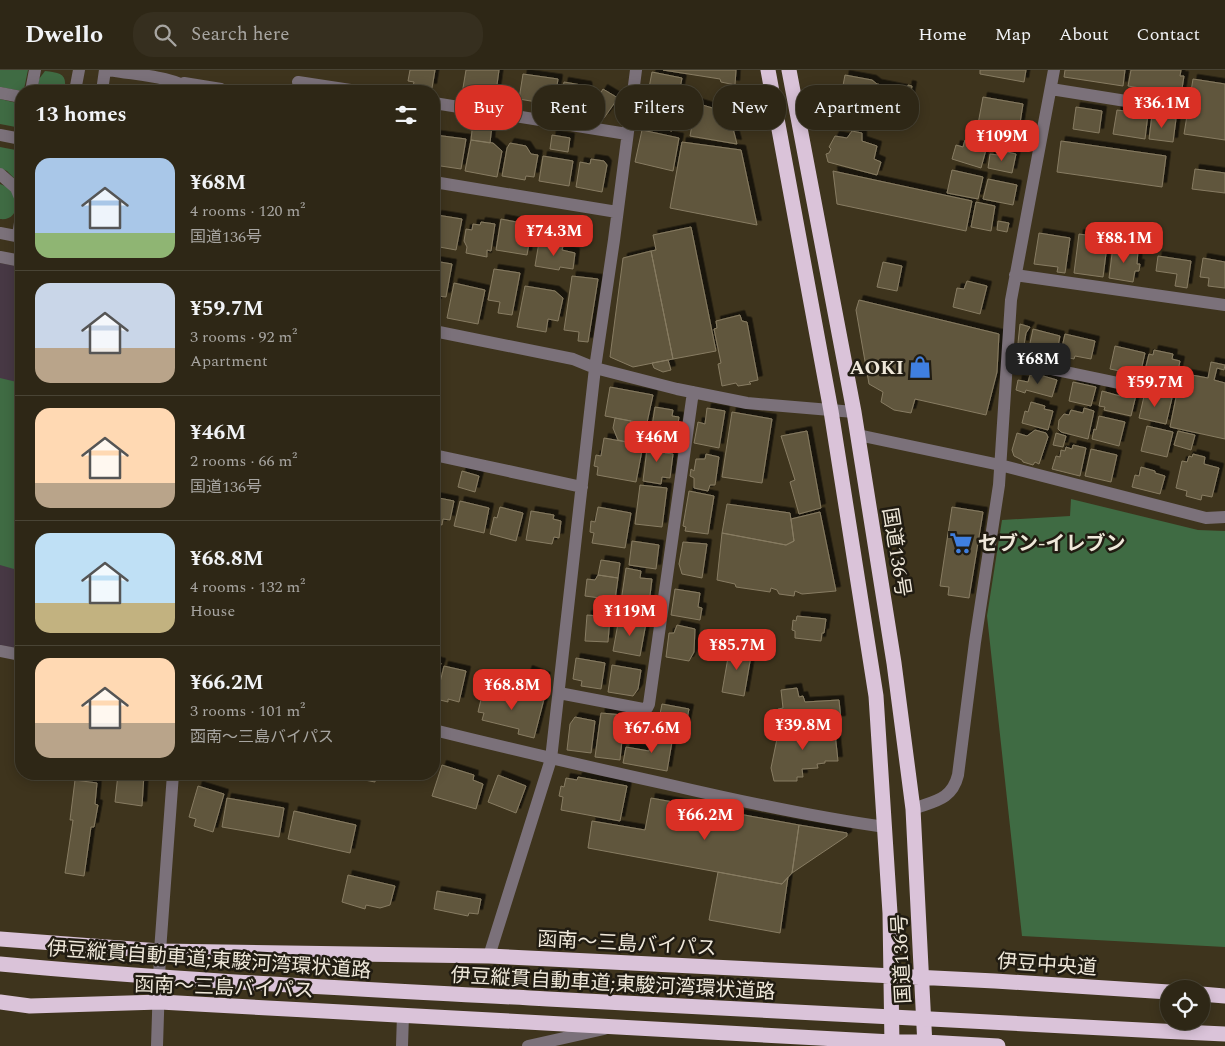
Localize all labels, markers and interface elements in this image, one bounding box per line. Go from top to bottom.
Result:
search box [133,12,483,57]
text: Dwello [25,17,103,53]
text: Search here [191,20,290,49]
icon: search [151,21,179,49]
text: Home [918,21,967,48]
text: Map [995,21,1031,48]
text: About [1059,21,1109,48]
text: Contact [1137,21,1200,48]
chip: Buy [455,85,522,130]
chip: Rent [532,85,605,130]
chip: Filters [615,85,703,130]
chip: New [713,85,786,130]
chip: Apartment [796,85,919,130]
pin: ¥36.1M [1121,87,1203,129]
text: ¥36.1M [1134,91,1190,115]
text: 13 homes [35,99,127,131]
icon: filters [392,101,420,129]
pin: ¥109M [967,119,1037,162]
text: ¥109M [976,124,1028,148]
text: ¥68M [190,167,246,199]
icon: home [75,178,135,238]
text: 4 rooms · 120 m² [190,199,305,223]
pin: ¥74.3M [513,214,595,257]
text: ¥74.3M [526,219,582,243]
pin: ¥88.1M [1083,222,1165,264]
text: 国道136号 [190,225,262,249]
text: ¥88.1M [1096,226,1152,250]
text: ¥59.7M [190,293,264,325]
icon: home [75,303,135,363]
text: 3 rooms · 92 m² [190,325,297,349]
pin: ¥68M [1008,342,1068,385]
text: ¥68M [1017,347,1059,371]
text: Apartment [190,349,268,373]
place label: AOKI [849,353,904,383]
shop icon: AOKI [907,354,933,380]
pin: ¥59.7M [1114,366,1196,408]
text: ¥59.7M [1127,370,1183,394]
text: ¥46M [190,417,246,449]
pin: ¥46M [627,420,687,463]
text: ¥46M [636,425,678,449]
icon: home [75,428,135,488]
text: 2 rooms · 66 m² [190,449,297,473]
text: 国道136号 [190,475,262,499]
street label: 国道136号 [874,505,918,599]
place label: セブン-イレブン [978,529,1125,559]
supermarket icon: セブン-イレブン [948,530,974,556]
text: ¥68.8M [190,543,264,575]
icon: home [75,553,135,613]
text: 4 rooms · 132 m² [190,575,305,599]
pin: ¥119M [595,594,665,637]
text: House [190,599,235,623]
text: ¥119M [604,599,656,623]
pin: ¥85.7M [696,628,778,671]
text: ¥85.7M [709,633,765,657]
text: ¥66.2M [190,667,264,699]
pin: ¥68.8M [471,668,553,711]
text: ¥68.8M [484,673,540,697]
icon: home [75,678,135,738]
text: 3 rooms · 101 m² [190,699,305,723]
pin: ¥39.8M [762,708,844,751]
pin: ¥67.6M [611,712,693,754]
text: ¥39.8M [775,713,831,737]
text: ¥67.6M [624,716,680,740]
text: 函南～三島バイパス [190,725,334,749]
pin: ¥66.2M [664,798,746,841]
text: ¥66.2M [677,803,733,827]
street label: 国道136号 [885,913,919,1005]
street label: 函南～三島バイパス [536,924,717,964]
street label: 伊豆縦貫自動車道;東駿河湾環状道路 [46,934,372,986]
street label: 伊豆中央道 [996,947,1098,983]
street label: 伊豆縦貫自動車道;東駿河湾環状道路 [450,961,776,1007]
street label: 函南～三島バイパス [134,970,314,1006]
map controls [1160,980,1210,1030]
button: locate [1160,980,1210,1030]

